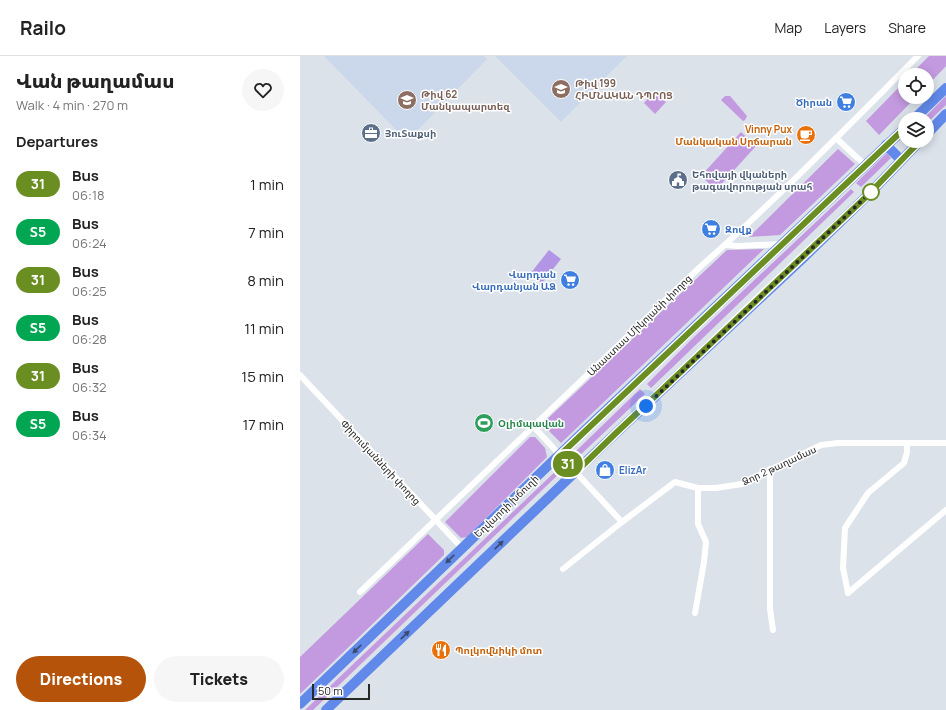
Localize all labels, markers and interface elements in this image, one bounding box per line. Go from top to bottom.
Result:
text: Railo [20,15,66,41]
text: Map [774,18,802,37]
text: Layers [824,18,866,37]
text: Share [888,18,926,37]
text: Վան թաղամաս [16,68,174,94]
map controls [898,68,934,148]
button: locate [898,68,934,104]
button: heart [242,69,284,111]
place label: Թիվ 199 ՀԻՄՆԱԿԱՆ ԴՊՐՈՑ [575,76,673,102]
school or university icon: Թիվ 199 ՀԻՄՆԱԿԱՆ ԴՊՐՈՑ [550,78,572,100]
place label: Թիվ 62 Մանկապարտեզ [421,87,510,113]
school or university icon: Թիվ 62 Մանկապարտեզ [396,89,418,111]
supermarket icon: Ծիրան [835,91,857,113]
place label: Ծիրան [796,95,832,109]
text: Walk · 4 min · 270 m [16,96,128,114]
button: layers [898,112,934,148]
office icon: ՅուՏաքսի [360,122,382,144]
place label: Vinny Pux Մանկական Սրճարան [675,122,792,148]
cafe icon: Vinny Pux Մանկական Սրճարան [795,124,817,146]
place label: ՅուՏաքսի [385,126,436,140]
text: Departures [16,131,98,152]
text: Bus [72,165,99,186]
place label: Եհովայի վկաների թագավորության սրահ [692,167,813,193]
public building icon: Եհովայի վկաների թագավորության սրահ [667,169,689,191]
text: 31 [31,174,45,193]
text: 1 min [250,174,284,195]
unlabelled marker [862,183,880,201]
text: 06:18 [72,186,105,204]
text: Bus [72,213,99,234]
supermarket icon: Զովք [700,218,722,240]
text: Տ5 [30,222,46,241]
text: 7 min [248,222,284,243]
place label: Զովք [725,222,752,236]
text: 06:24 [72,234,107,252]
text: Bus [72,261,99,282]
place label: Վարդան Վարդանյան ԱՁ [472,267,556,293]
supermarket icon: Վարդան Վարդանյան ԱՁ [559,269,581,291]
text: 31 [31,270,45,289]
text: 8 min [247,270,284,291]
street label: Անաստաս Միկոյանի փողոց [584,271,694,379]
text: 06:25 [72,282,107,300]
text: Bus [72,309,99,330]
text: Տ5 [30,318,46,337]
text: 11 min [244,318,284,339]
text: 06:28 [72,330,107,348]
text: Bus [72,357,99,378]
text: 31 [31,366,45,385]
text: 15 min [241,366,284,387]
text: 06:32 [72,378,106,396]
your location [636,396,656,416]
text: Bus [72,405,99,426]
sports icon: Օլիմպավան [473,412,495,434]
text: Տ5 [30,414,46,433]
text: 17 min [242,414,284,435]
street label: Փիրումյանների փողոց [338,416,424,508]
place label: Օլիմպավան [498,416,564,430]
text: 06:34 [72,426,107,444]
street label: Ձոր 2 թաղամաս [740,442,818,488]
line badge: 31 [550,451,586,477]
text: 31 [561,454,575,473]
shop icon: ElizAr [594,459,616,481]
place label: ElizAr [619,463,647,477]
street label: Եղվարդի խճուղի [471,472,541,540]
one-way arrow [494,540,504,550]
one-way arrow [445,554,455,564]
one-way arrow [400,630,410,640]
restaurant icon: Պոլկովնիկի մոտ [430,639,452,661]
place label: Պոլկովնիկի մոտ [455,643,542,657]
one-way arrow [352,645,362,654]
button: Directions [16,656,146,702]
button: Tickets [154,656,284,702]
scale bar [312,682,370,701]
text: 50 m [318,683,343,698]

